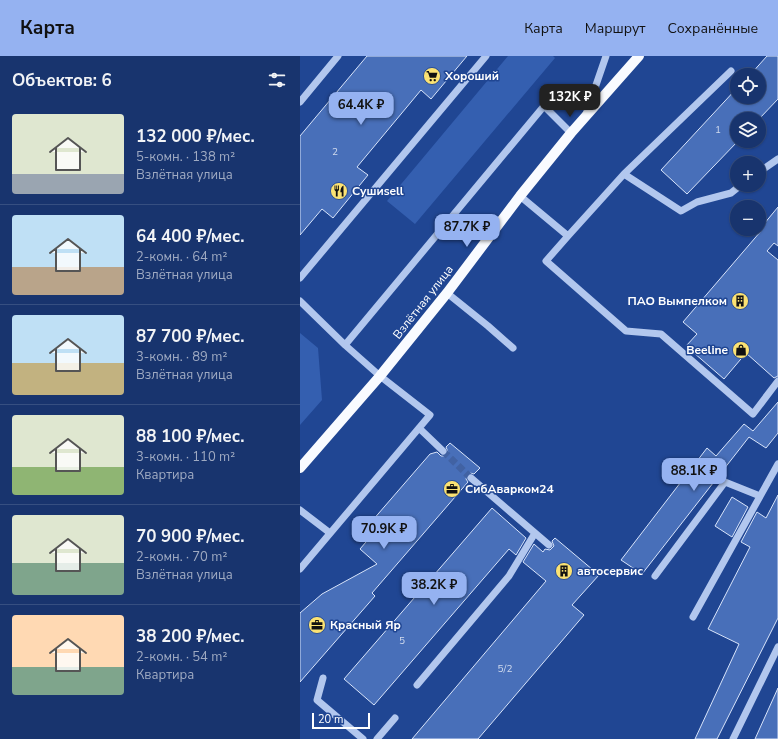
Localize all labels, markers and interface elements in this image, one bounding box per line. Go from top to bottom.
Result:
text: Карта [20,15,75,41]
text: Карта [524,19,563,38]
text: Маршрут [585,19,646,38]
text: Сохранённые [668,19,758,38]
supermarket icon: Хороший [422,66,442,86]
place label: Хороший [444,68,499,84]
map controls [730,68,766,236]
button: locate [730,68,766,104]
text: Объектов: 6 [12,69,112,92]
icon: filters [266,69,288,91]
pin: 132K ₽ [537,84,603,118]
text: 132K ₽ [548,88,592,106]
pin: 64.4K ₽ [324,92,398,126]
text: 64.4K ₽ [338,96,384,114]
button: layers [730,112,766,148]
house number: 1 [715,123,721,137]
text: 132 000 ₽/мес. [136,125,255,148]
icon: home [44,130,92,178]
house number: 2 [332,145,338,159]
text: 5-комн. · 138 m² [136,148,235,166]
button: + [730,156,766,192]
text: Взлётная улица [136,166,233,184]
restaurant icon: Сушиsell [329,181,349,201]
place label: Сушиsell [352,183,404,199]
button: − [730,200,766,236]
pin: 87.7K ₽ [430,214,504,248]
text: 87.7K ₽ [444,218,490,236]
text: 64 400 ₽/мес. [136,225,244,248]
icon: home [44,231,92,279]
text: 2-комн. · 64 m² [136,248,227,266]
street label: Взлётная улица [389,262,457,342]
text: Взлётная улица [136,266,233,284]
building icon: ПАО Вымпелком [730,291,750,311]
place label: ПАО Вымпелком [628,293,727,309]
text: 87 700 ₽/мес. [136,325,244,348]
icon: home [44,331,92,379]
shop icon: Beeline [731,340,751,360]
place label: Beeline [686,342,728,358]
text: 3-комн. · 89 m² [136,348,227,366]
text: Взлётная улица [136,366,233,384]
text: 88 100 ₽/мес. [136,425,244,448]
icon: home [44,431,92,479]
text: 3-комн. · 110 m² [136,448,235,466]
pin: 88.1K ₽ [657,458,731,492]
text: 88.1K ₽ [671,462,717,480]
text: Квартира [136,466,194,484]
office icon: СибАварком24 [442,479,462,499]
place label: СибАварком24 [465,481,554,497]
pin: 70.9K ₽ [347,516,421,550]
text: 70.9K ₽ [361,520,407,538]
text: 70 900 ₽/мес. [136,525,244,548]
icon: home [44,531,92,579]
text: 2-комн. · 70 m² [136,548,227,566]
building icon: автосервис [554,561,574,581]
place label: автосервис [577,563,643,579]
text: Взлётная улица [136,566,233,584]
pin: 38.2K ₽ [397,572,471,606]
text: 38.2K ₽ [411,576,457,594]
office icon: Красный Яр [307,615,327,635]
place label: Красный Яр [330,617,401,633]
text: 38 200 ₽/мес. [136,625,244,648]
icon: home [44,631,92,679]
house number: 5 [399,634,405,648]
text: 2-комн. · 54 m² [136,648,227,666]
house number: 5/2 [498,662,512,676]
text: Квартира [136,666,194,684]
scale bar [312,711,370,730]
text: 20 m [318,712,343,727]

